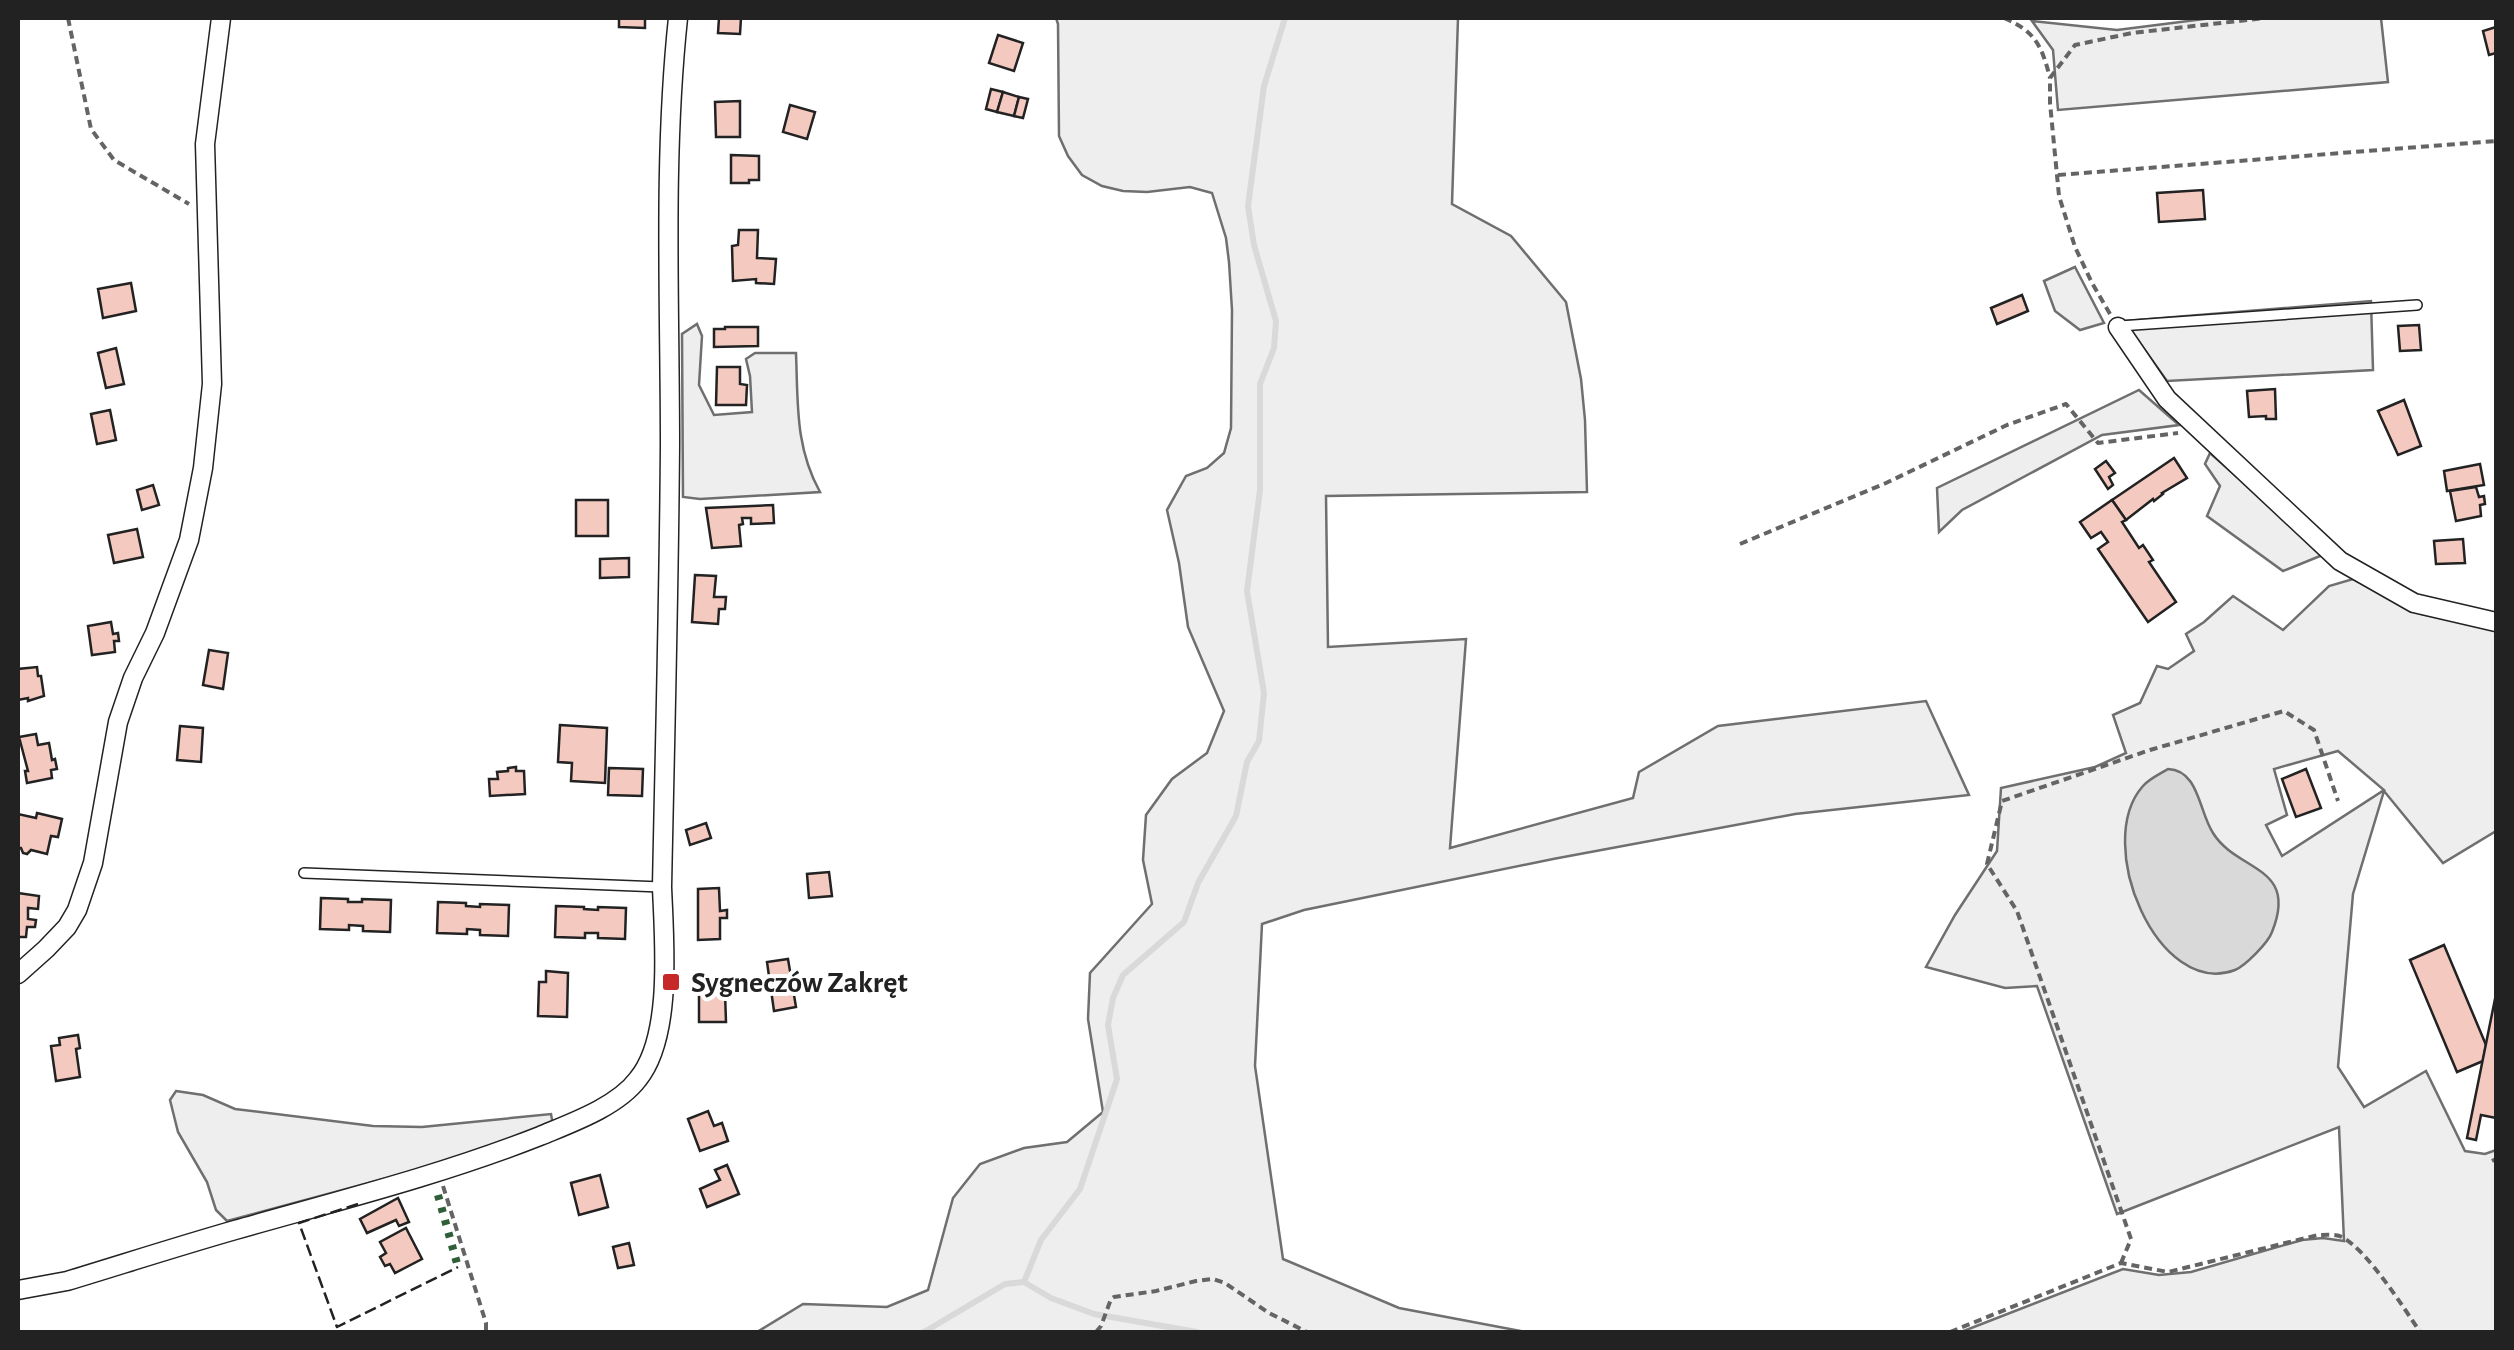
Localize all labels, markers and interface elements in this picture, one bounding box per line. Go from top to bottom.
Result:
place label: Sygneczów Zakręt [691,968,908,998]
marker: Sygneczów Zakręt [660,971,682,993]

